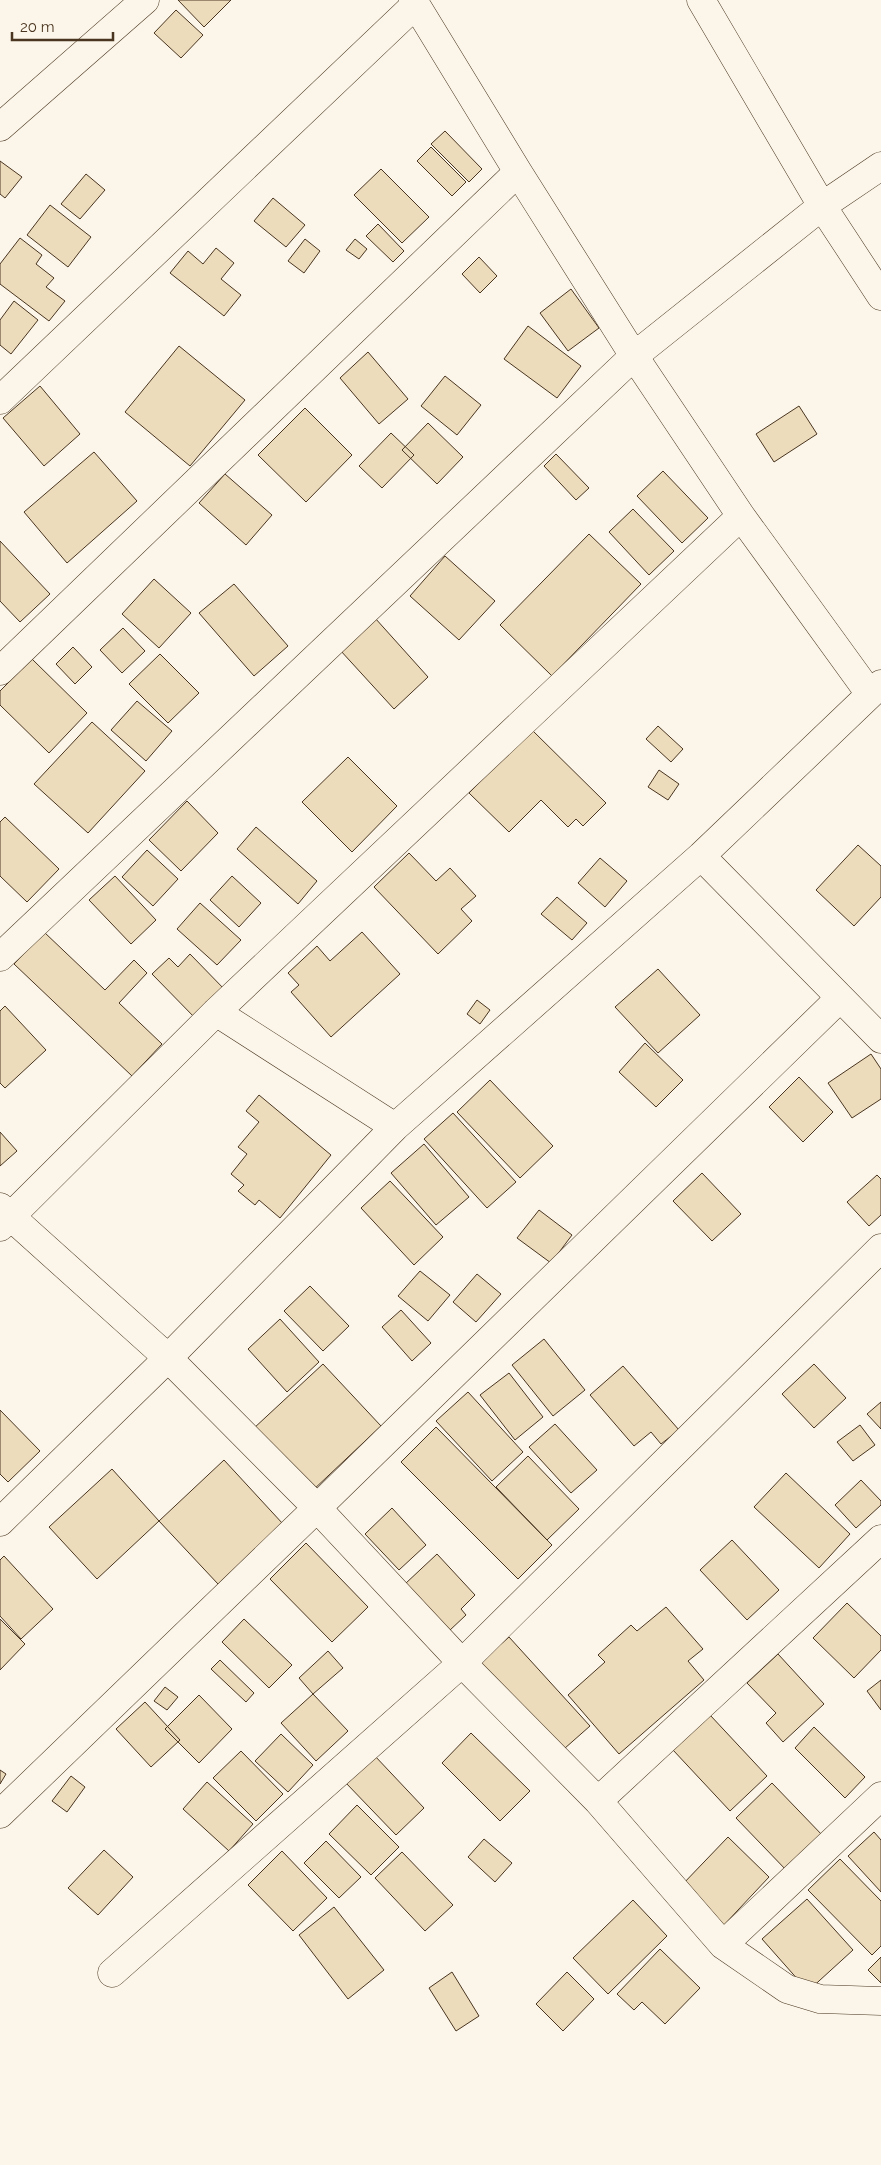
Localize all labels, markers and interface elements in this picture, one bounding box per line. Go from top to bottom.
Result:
scale bar [12,10,114,42]
text: 20 m [20,18,55,36]

